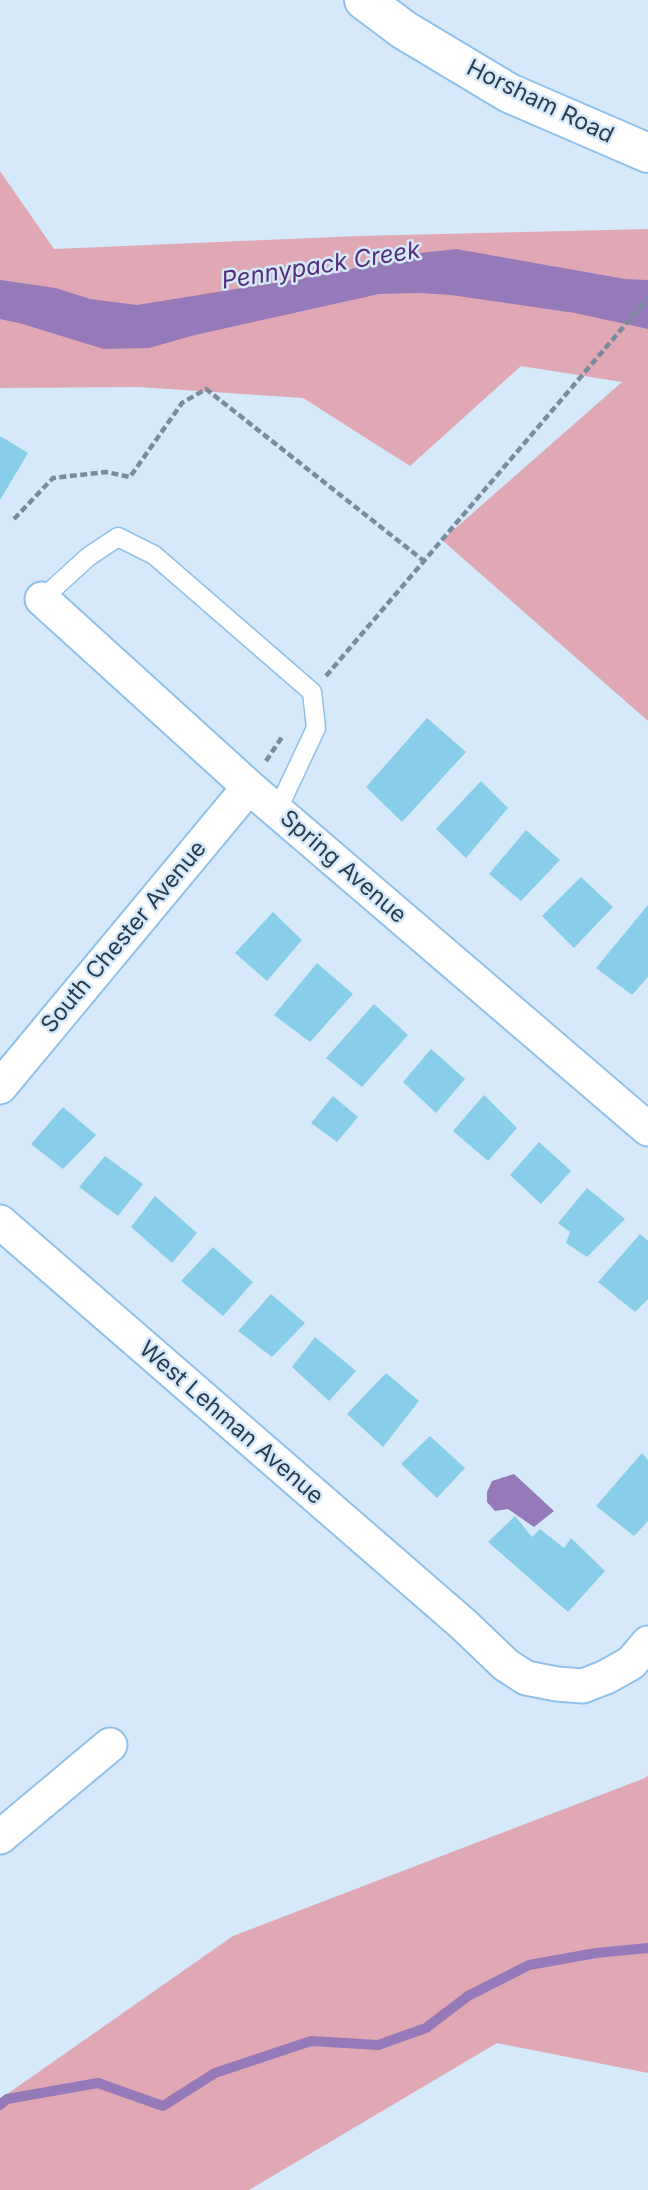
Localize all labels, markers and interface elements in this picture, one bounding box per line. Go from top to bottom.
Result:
street label: Horsham Road [462,54,618,150]
water label: Pennypack Creek [220,236,422,296]
street label: Spring Avenue [274,805,412,929]
street label: South Chester Avenue [36,835,212,1039]
street label: West Lehman Avenue [133,1336,329,1510]

